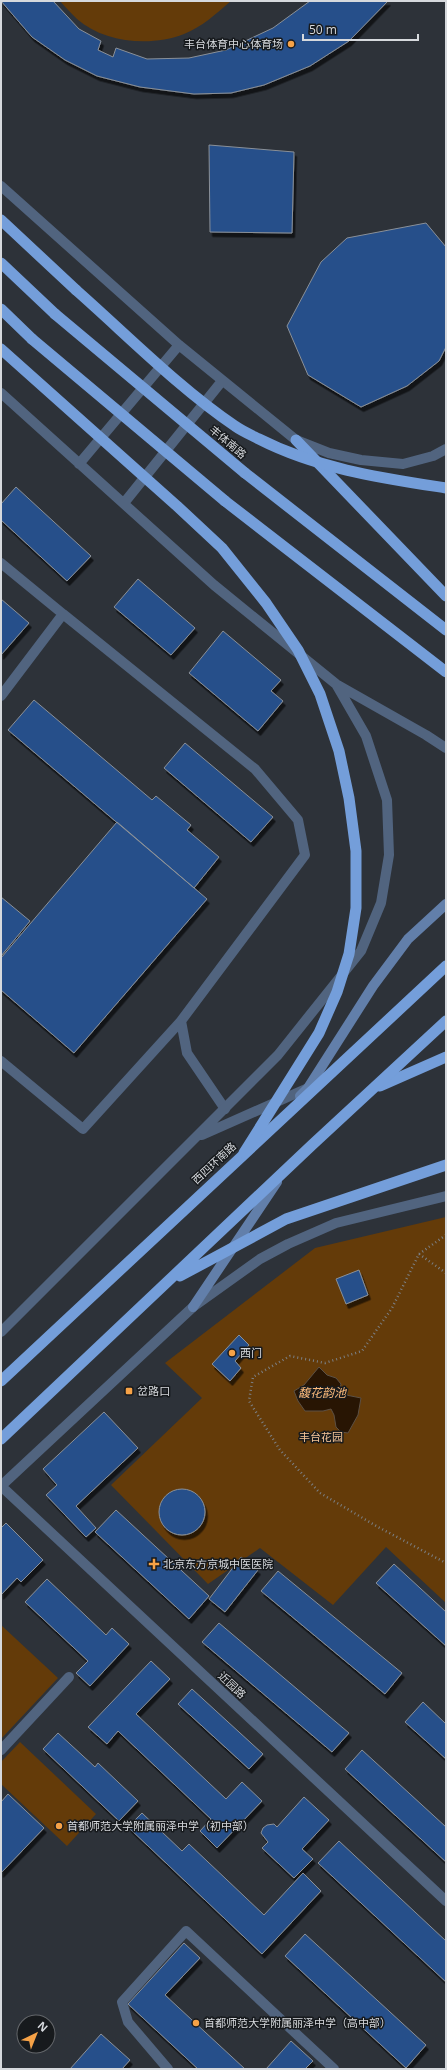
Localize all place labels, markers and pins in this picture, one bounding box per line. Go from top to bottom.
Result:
place label: 丰台体育中心体育场 [184,36,283,51]
marker: 丰台体育中心体育场 [286,39,296,49]
place label: 西门 [240,1345,262,1360]
marker: 西门 [227,1348,237,1358]
place label: 岔路口 [137,1383,170,1398]
marker: 岔路口 [124,1386,134,1396]
place label: 北京东方京城中医医院 [163,1556,273,1571]
marker: 北京东方京城中医医院 [148,1558,160,1570]
place label: 首都师范大学附属丽泽中学（初中部） [67,1818,254,1833]
marker: 首都师范大学附属丽泽中学（初中部） [54,1821,64,1831]
place label: 首都师范大学附属丽泽中学（高中部） [204,2015,391,2030]
marker: 首都师范大学附属丽泽中学（高中部） [191,2018,201,2028]

